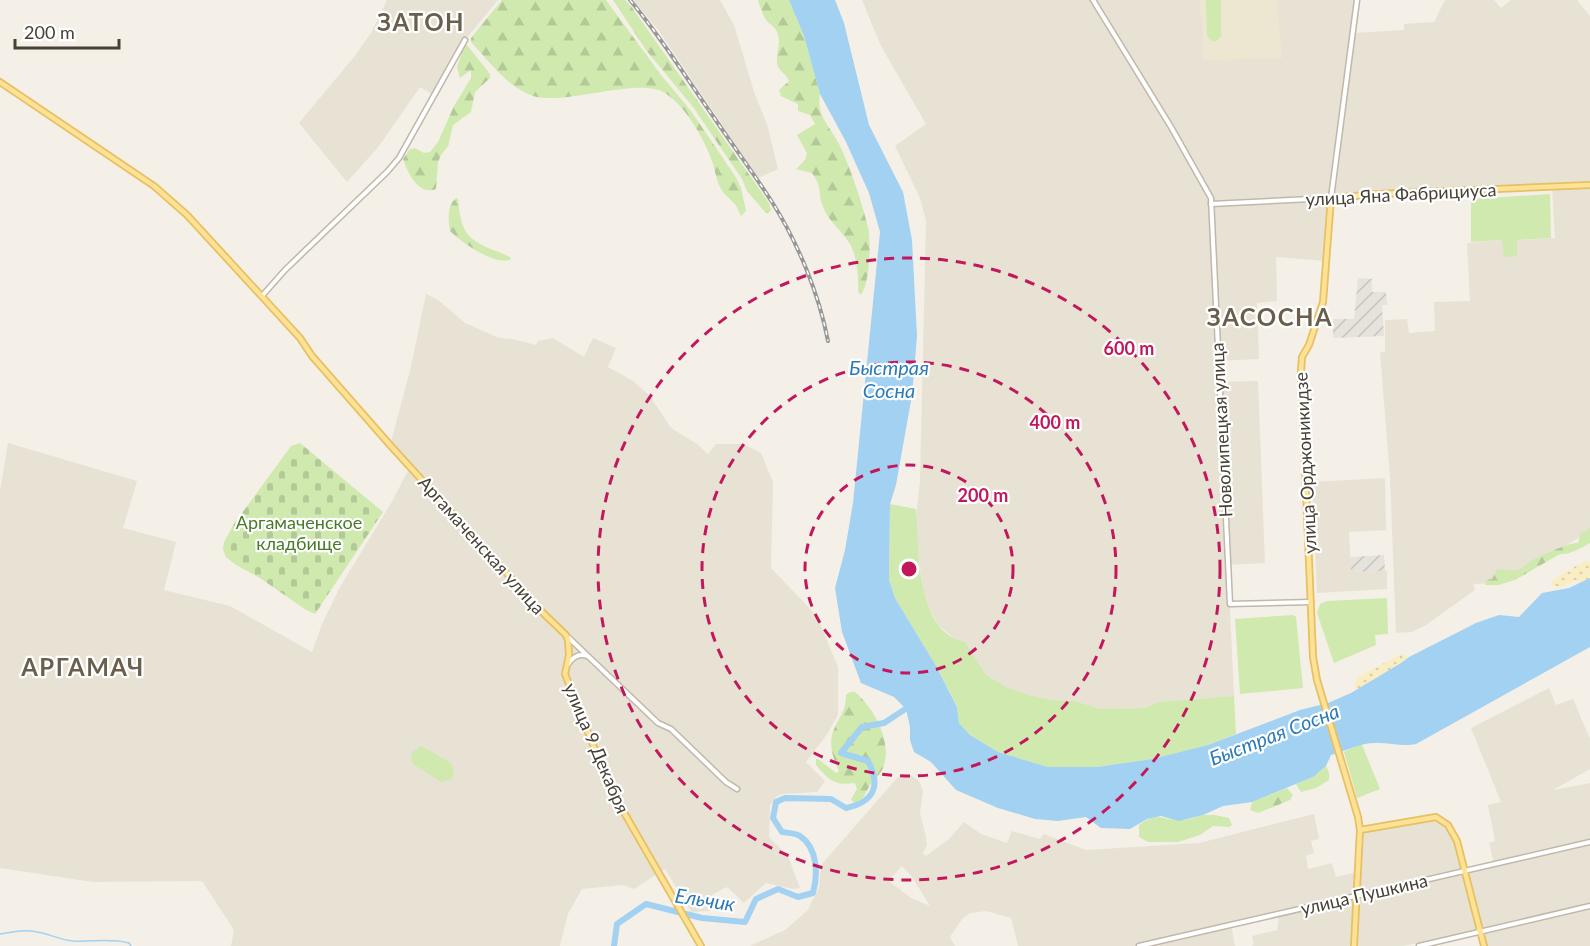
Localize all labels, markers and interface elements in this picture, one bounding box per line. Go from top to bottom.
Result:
district label: ЗАТОН [377,7,465,36]
scale bar [15,12,118,50]
text: 200 m [24,21,75,43]
street label: улица Яна Фабрициуса [1305,178,1497,210]
district label: ЗАСОСНА [1207,302,1333,331]
text: 600 m [1104,337,1154,359]
street label: Новолипецкая улица [1205,342,1237,518]
water label: Быстрая Сосна [849,355,929,402]
street label: улица Орджоникидзе [1289,372,1321,554]
text: 400 m [1030,411,1080,433]
street label: Аргамаченская улица [414,471,550,619]
text: 200 m [958,484,1008,506]
park label: Аргамаченское кладбище [236,511,362,554]
centre of rings [899,559,919,579]
district label: АРГАМАЧ [20,652,145,681]
street label: улица 9 Декабря [560,679,634,817]
water label: Быстрая Сосна [1206,698,1342,770]
street label: улица Пушкина [1298,869,1430,919]
water label: Ельчик [673,882,737,916]

